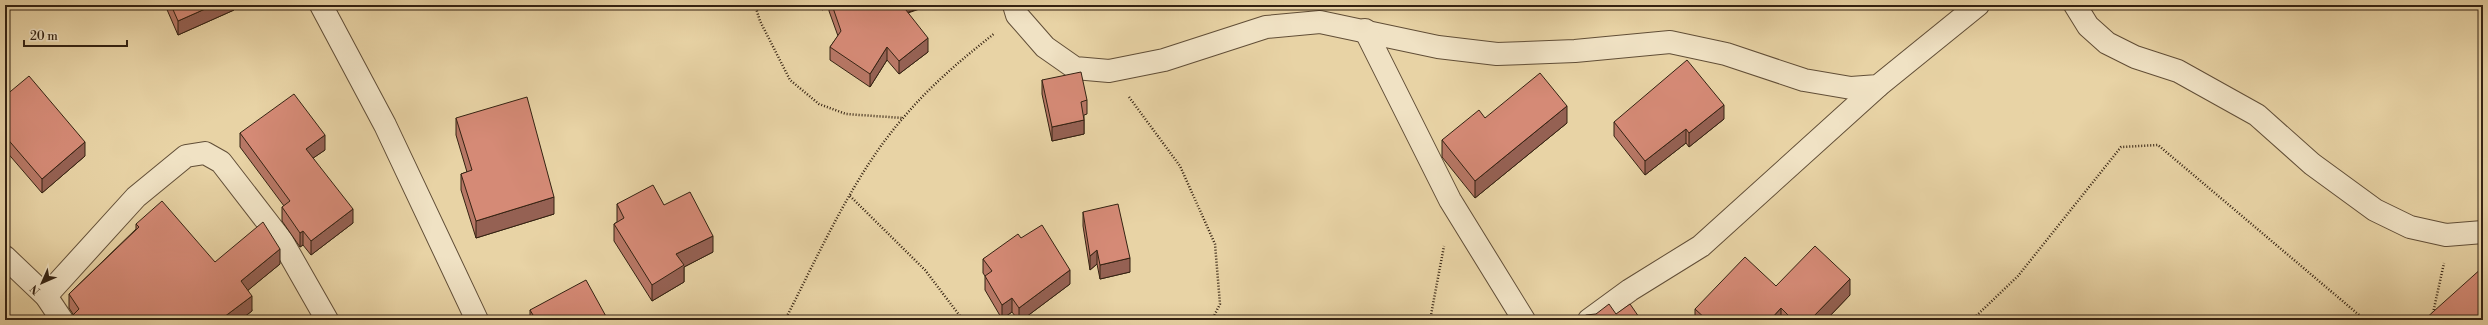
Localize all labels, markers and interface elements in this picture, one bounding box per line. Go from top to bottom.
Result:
scale bar [24,22,127,48]
text: 20 m [30,29,58,44]
north arrow [22,263,62,303]
text: N [27,281,44,297]

